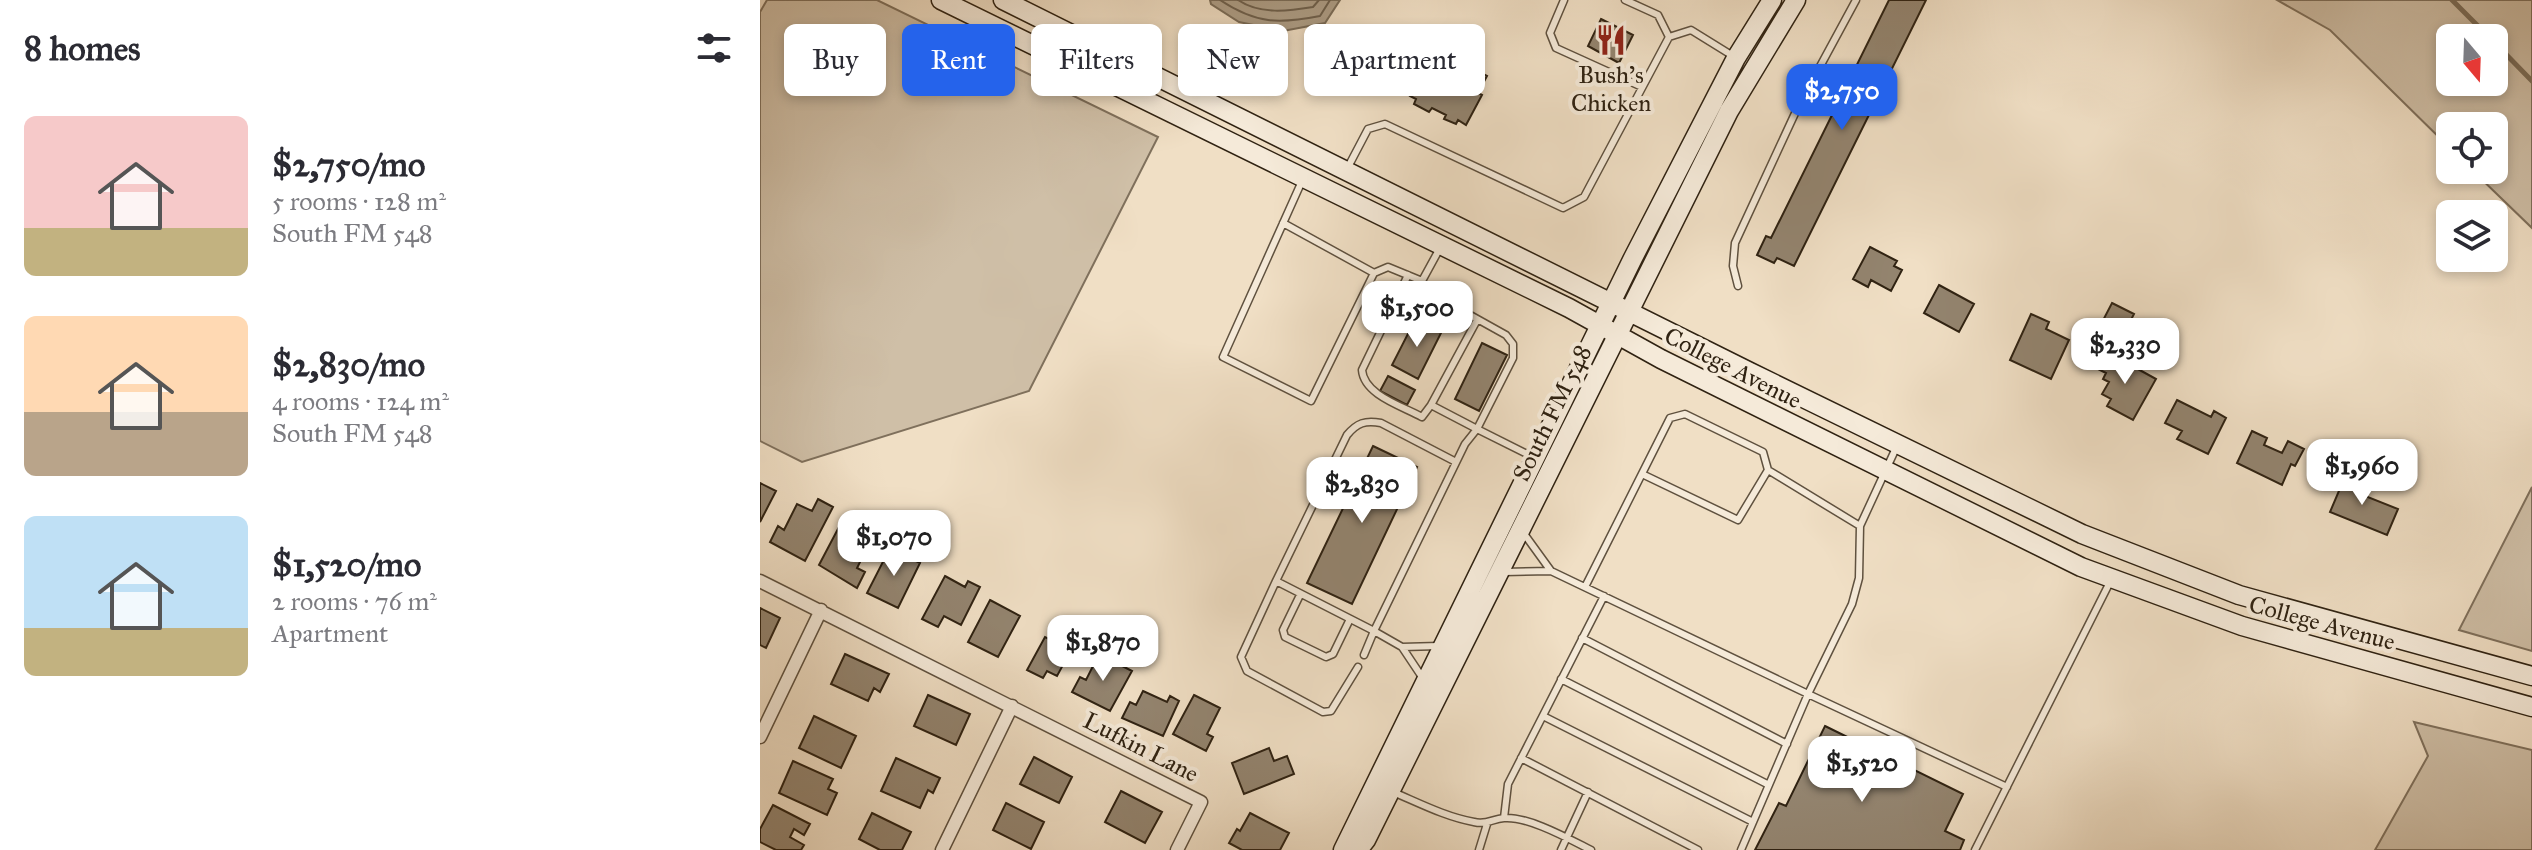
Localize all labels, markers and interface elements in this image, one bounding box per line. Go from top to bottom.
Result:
restaurant icon: Bush's Chicken [1594,23,1628,57]
chip: Buy [784,24,886,96]
chip: Rent [902,24,1015,96]
chip: Filters [1031,24,1162,96]
chip: New [1178,24,1288,96]
chip: Apartment [1304,24,1485,96]
north arrow [2436,24,2508,96]
map controls [2436,24,2508,272]
icon: filters [692,26,736,70]
text: 8 homes [24,28,140,69]
place label: Bush's Chicken [1571,60,1651,118]
pin: $2,750 [1777,64,1907,132]
text: $2,750 [1804,74,1880,106]
button: locate [2436,112,2508,184]
text: $2,750/mo [272,144,425,185]
icon: home [88,148,184,244]
text: 5 rooms · 128 m² [272,185,446,217]
button: layers [2436,200,2508,272]
text: South FM 548 [272,217,432,249]
pin: $1,500 [1352,281,1482,349]
text: $1,500 [1380,291,1454,323]
pin: $2,330 [2060,318,2190,386]
street label: College Avenue [1659,321,1807,415]
text: $2,330 [2089,328,2161,360]
street label: South FM 548 [1506,340,1598,486]
text: $2,830/mo [272,344,425,385]
icon: home [88,348,184,444]
text: 4 rooms · 124 m² [272,385,449,417]
text: South FM 548 [272,417,432,449]
pin: $1,960 [2297,439,2427,507]
text: $1,960 [2325,449,2399,481]
pin: $2,830 [1297,457,1427,525]
text: $2,830 [1324,467,1400,499]
pin: $1,070 [829,510,959,578]
text: $1,070 [856,520,932,552]
text: $1,520/mo [272,544,421,585]
icon: home [88,548,184,644]
text: 2 rooms · 76 m² [272,585,437,617]
street label: College Avenue [2246,589,2398,657]
pin: $1,870 [1038,615,1168,683]
text: Apartment [272,617,388,649]
text: $1,870 [1065,625,1141,657]
street label: Lufkin Lane [1078,705,1204,789]
pin: $1,520 [1797,736,1927,804]
text: $1,520 [1826,746,1898,778]

